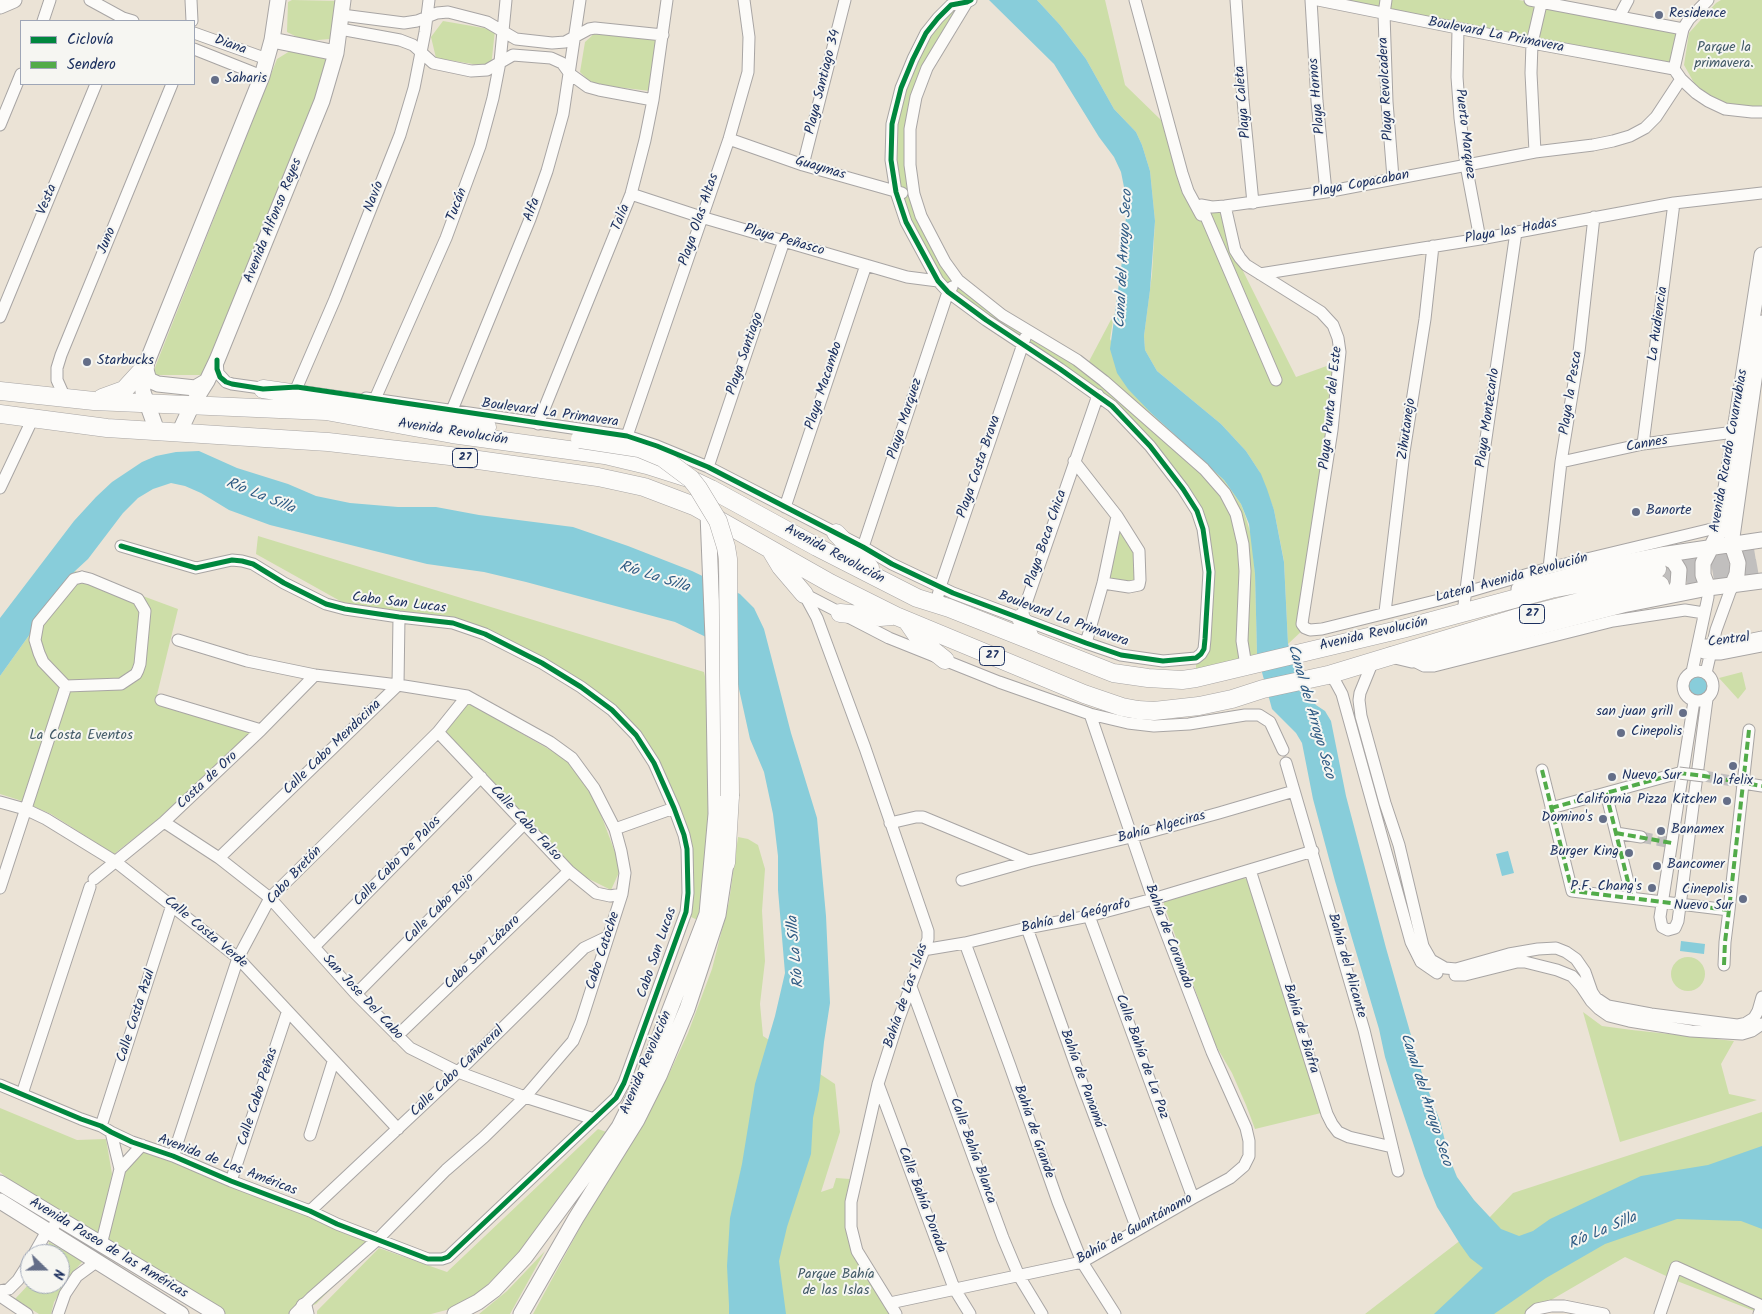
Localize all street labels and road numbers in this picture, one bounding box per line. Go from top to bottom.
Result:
street label: Boulevard La Primavera [1427,15,1565,57]
street label: Playa Santiago 34 [803,28,845,136]
street label: Diana [212,32,248,60]
street label: Playa Revolcadera [1376,37,1398,141]
street label: Playa Hornos [1306,57,1330,135]
street label: Playa Caleta [1232,65,1256,139]
street label: Puerto Marquez [1450,88,1478,180]
street label: Guaymas [793,153,847,185]
street label: Avenida Alfonso Reyes [241,156,307,286]
street label: Playa Copacaban [1311,167,1411,203]
street label: Playa Olas Altas [676,172,724,268]
street label: Navío [361,179,389,215]
street label: Vesta [34,182,62,218]
street label: Tucán [444,186,472,224]
street label: Alfa [521,196,545,224]
street label: Talía [609,202,635,234]
street label: Playa las Hadas [1464,216,1558,248]
street label: Playa Peñasco [742,222,826,260]
street label: Juno [95,225,121,257]
street label: La Audiencia [1645,286,1673,362]
street label: Playa Santiago [724,311,768,397]
street label: Playa Macambo [803,340,847,432]
street label: Playa Punta del Este [1317,345,1347,471]
street label: Playa la Pesca [1557,350,1587,436]
street label: Playa Montecarlo [1474,367,1504,469]
street label: Avenida Ricardo Covarrubias [1707,368,1753,534]
street label: Playa Marquez [885,376,927,462]
street label: Boulevard La Primavera [481,396,619,432]
street label: Zihutanejo [1395,397,1421,461]
street label: Playa Costa Brava [955,414,1005,520]
street label: Avenida Revolución [397,416,509,450]
street label: Cannes [1625,433,1669,457]
road number: 27 [452,448,478,468]
street label: Playa Boca Chica [1022,488,1072,590]
street label: Avenida Revolución [781,522,887,588]
street label: Lateral Avenida Revolución [1434,551,1590,607]
street label: Boulevard La Primavera [995,589,1131,651]
street label: Cabo San Lucas [351,590,447,618]
road number: 27 [1520,604,1544,624]
street label: Avenida Revolución [1318,614,1430,656]
street label: Central [1707,630,1751,652]
road number: 27 [980,646,1004,666]
street label: Calle Cabo Mendocina [281,697,385,799]
street label: Costa de Oro [174,749,242,813]
street label: Calle Cabo Falso [486,783,564,865]
street label: Bahía Algeciras [1116,808,1208,848]
street label: Calle Cabo De Palos [351,813,445,911]
street label: Cabo Bretón [264,843,326,909]
street label: Calle Cabo Rojo [401,870,479,948]
street label: Bahía de Coronado [1140,882,1196,992]
street label: Calle Costa Verde [160,893,250,973]
street label: Bahía del Geógrafo [1020,896,1132,938]
street label: Cabo San Lucas [635,906,681,1000]
street label: Cabo Catoche [583,910,625,992]
street label: Cabo San Lázaro [441,912,525,994]
street label: Bahía del Alicante [1323,912,1369,1020]
street label: Bahía de Las Islas [881,942,933,1050]
street label: San Jose Del Cabo [318,952,406,1044]
street label: Calle Costa Azul [114,967,160,1065]
street label: Bahía de Biafra [1278,982,1322,1076]
street label: Calle Bahía de La Paz [1111,992,1171,1122]
street label: Avenida Revolución [618,1009,676,1117]
street label: Calle Cabo Cañaveral [408,1023,508,1121]
street label: Bahía de Panamá [1055,1028,1107,1130]
street label: Calle Cabo Peñas [235,1046,283,1148]
street label: Bahía de Grande [1009,1083,1057,1181]
street label: Calle Bahía Blanca [945,1096,999,1206]
street label: Avenida de Las Américas [155,1132,299,1200]
street label: Calle Bahía Dorada [893,1145,949,1255]
street label: Bahía de Guantánamo [1074,1191,1196,1269]
street label: Avenida Paseo de las Américas [26,1195,190,1303]

